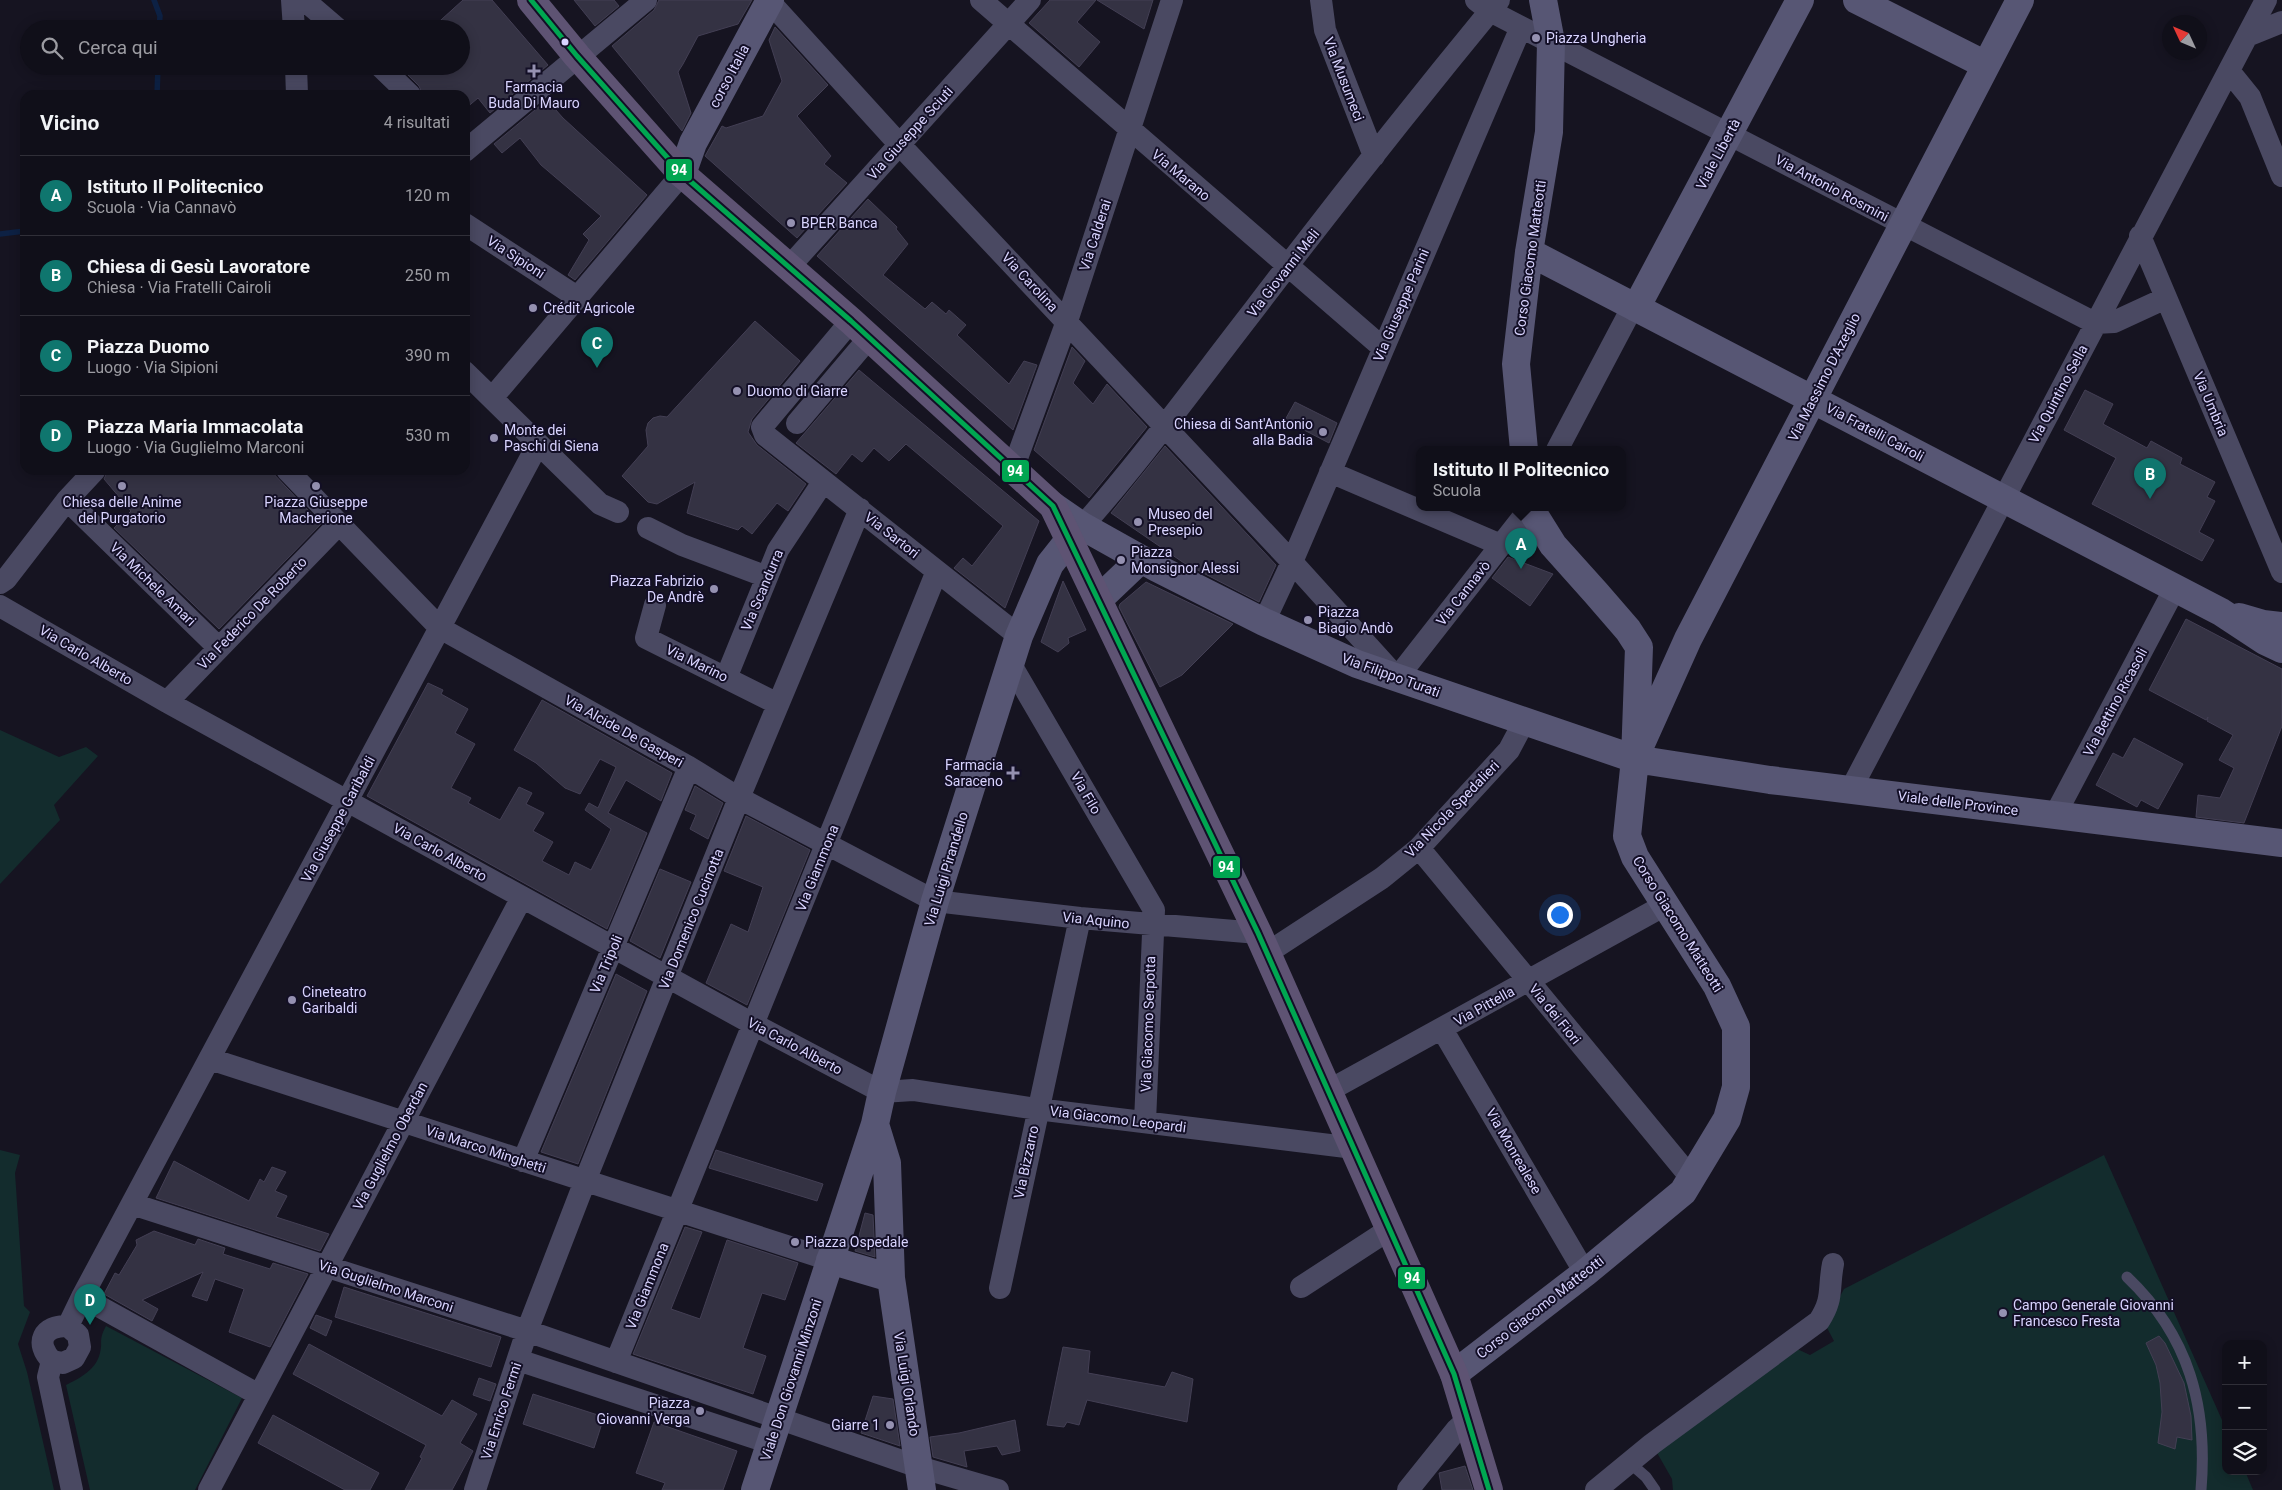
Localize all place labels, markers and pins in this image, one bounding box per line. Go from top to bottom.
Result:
place label: Piazza Ungheria [1546,30,1646,46]
marker: Piazza Ungheria [1530,32,1542,44]
unlabelled marker [560,37,570,47]
marker: Farmacia Buda Di Mauro [528,65,540,77]
place label: Farmacia Buda Di Mauro [488,79,580,111]
place label: BPER Banca [801,215,878,231]
marker: BPER Banca [785,217,797,229]
place label: Crédit Agricole [543,300,635,316]
marker: Crédit Agricole [527,302,539,314]
pin: C [581,327,613,368]
place label: Duomo di Giarre [747,383,848,399]
marker: Duomo di Giarre [731,385,743,397]
place label: Chiesa di Sant'Antonio alla Badia [1174,416,1313,448]
place label: Monte dei Paschi di Siena [504,422,599,454]
marker: Chiesa di Sant'Antonio alla Badia [1317,426,1329,438]
marker: Monte dei Paschi di Siena [488,432,500,444]
pin: B [2134,458,2166,499]
marker: Chiesa delle Anime del Purgatorio [116,480,128,492]
marker: Piazza Giuseppe Macherione [310,480,322,492]
place label: Chiesa delle Anime del Purgatorio [63,494,181,526]
place label: Piazza Giuseppe Macherione [264,494,368,526]
place label: Museo del Presepio [1148,506,1213,538]
marker: Museo del Presepio [1132,516,1144,528]
pin: A [1505,528,1537,569]
place label: Piazza Monsignor Alessi [1131,544,1239,576]
marker: Piazza Monsignor Alessi [1115,554,1127,566]
place label: Piazza Fabrizio De Andrè [610,573,704,605]
marker: Piazza Fabrizio De Andrè [708,583,720,595]
place label: Piazza Biagio Andò [1318,604,1393,636]
marker: Piazza Biagio Andò [1302,614,1314,626]
place label: Farmacia Saraceno [945,757,1003,789]
marker: Farmacia Saraceno [1007,767,1019,779]
place label: Cineteatro Garibaldi [302,984,366,1016]
marker: Cineteatro Garibaldi [286,994,298,1006]
place label: Piazza Ospedale [805,1234,908,1250]
marker: Piazza Ospedale [789,1236,801,1248]
pin: D [74,1284,106,1325]
place label: Campo Generale Giovanni Francesco Fresta [2013,1297,2174,1329]
marker: Campo Generale Giovanni Francesco Fresta [1997,1307,2009,1319]
place label: Piazza Giovanni Verga [596,1395,690,1427]
marker: Piazza Giovanni Verga [694,1405,706,1417]
place label: Giarre 1 [831,1417,880,1433]
marker: Giarre 1 [884,1419,896,1431]

